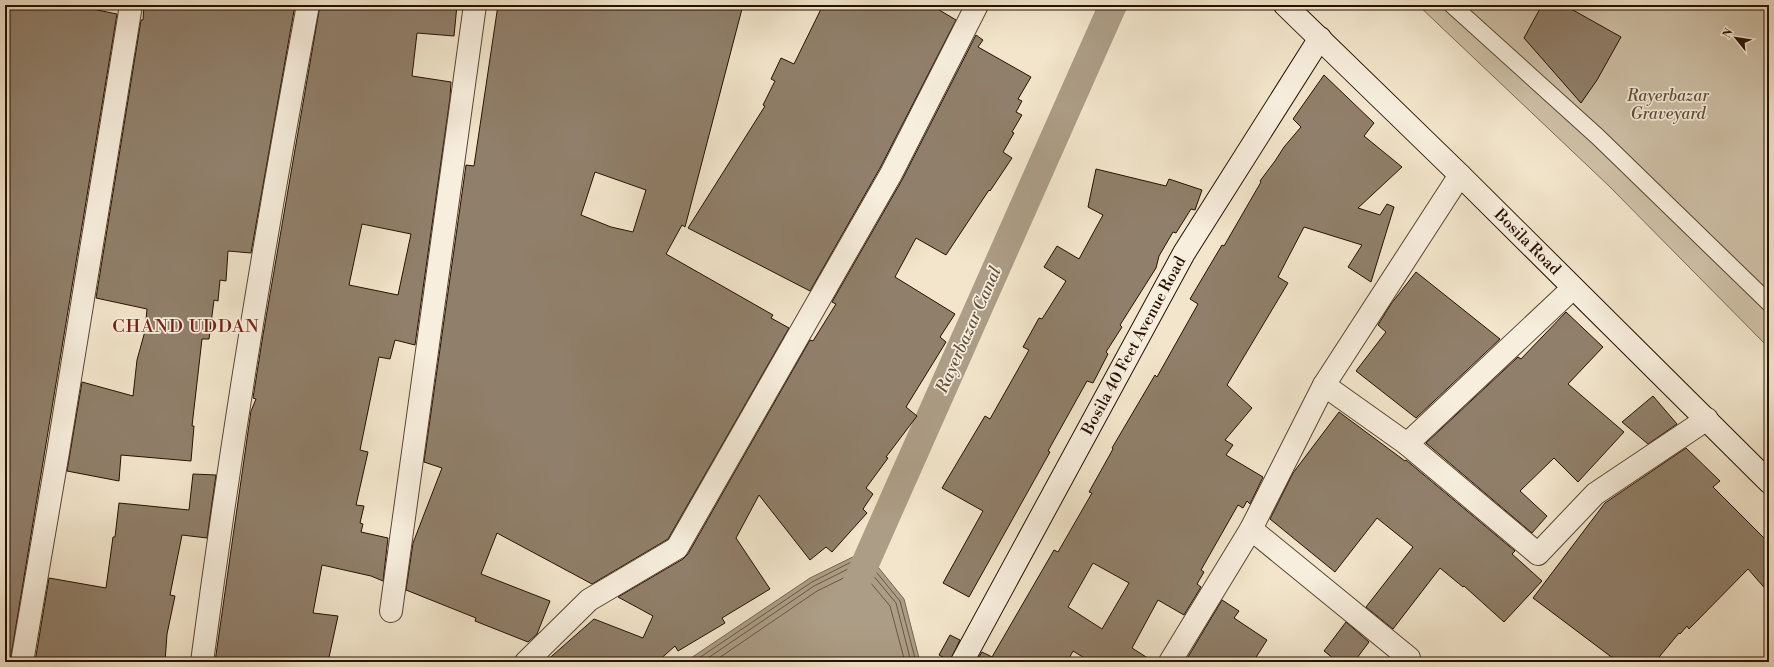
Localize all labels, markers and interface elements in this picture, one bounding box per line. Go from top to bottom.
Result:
north arrow [1716,18,1756,58]
text: N [1720,26,1737,41]
park label: Rayerbazar Graveyard [1626,86,1710,124]
street label: Bosila Road [1489,204,1565,279]
street label: Bosila 40 Feet Avenue Road [1077,253,1190,439]
water label: Rayerbazar Canal [931,263,1007,398]
district label: CHAND UDDAN [112,315,260,338]

